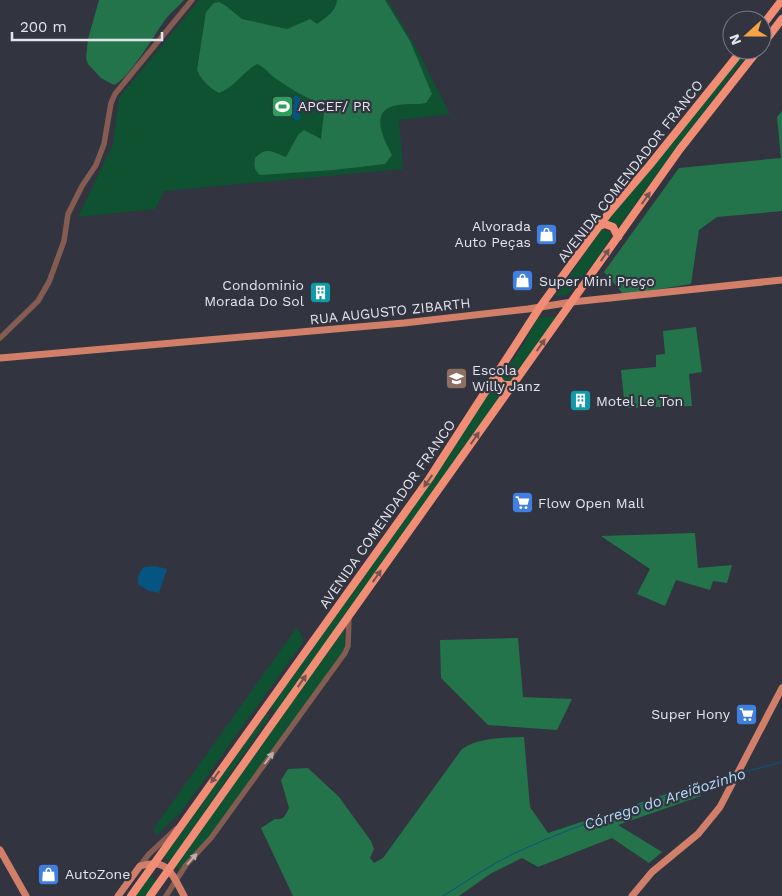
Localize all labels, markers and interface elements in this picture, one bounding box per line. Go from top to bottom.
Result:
scale bar [12,10,162,42]
north arrow [722,10,772,60]
text: 200 m [20,18,67,36]
text: N [726,32,744,47]
street label: AVENIDA COMENDADOR FRANCO [554,77,706,265]
sports icon: APCEF/ PR [270,94,294,118]
place label: APCEF/ PR [298,98,371,114]
one-way arrow [641,191,651,204]
place label: Alvorada Auto Peças [455,218,531,250]
shop icon: Alvorada Auto Peças [535,222,559,246]
one-way arrow [600,249,610,262]
shop icon: Super Mini Preço [511,269,535,293]
place label: Super Mini Preço [539,273,655,289]
place label: Condominio Morada Do Sol [204,277,305,309]
building icon: Condominio Morada Do Sol [308,281,332,305]
street label: RUA AUGUSTO ZIBARTH [309,295,471,327]
one-way arrow [536,338,546,352]
place label: Escola Willy Janz [472,362,540,394]
school or university icon: Escola Willy Janz [444,366,468,390]
building icon: Motel Le Ton [568,389,592,413]
place label: Motel Le Ton [596,393,683,409]
street label: AVENIDA COMENDADOR FRANCO [316,417,458,611]
one-way arrow [470,432,480,445]
one-way arrow [423,475,433,488]
supermarket icon: Flow Open Mall [510,491,534,515]
place label: Flow Open Mall [538,495,645,511]
one-way arrow [372,569,382,583]
one-way arrow [297,674,307,688]
supermarket icon: Super Hony [734,702,758,726]
place label: Super Hony [651,706,731,722]
one-way arrow [264,752,275,765]
water label: Córrego do Areiãozinho [582,764,748,834]
one-way arrow [210,770,220,784]
one-way arrow [186,853,198,865]
shop icon: AutoZone [37,862,61,886]
place label: AutoZone [65,866,130,882]

